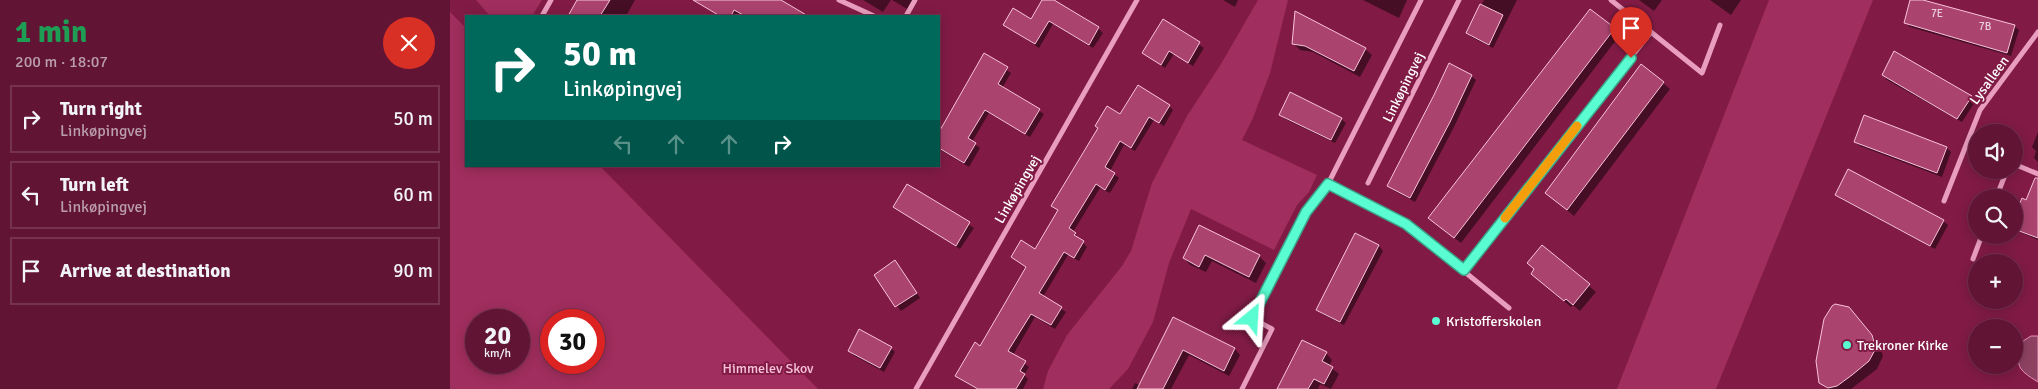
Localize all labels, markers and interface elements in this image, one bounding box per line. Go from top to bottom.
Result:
pin [1610,7,1652,58]
house number: 7E [1931,7,1943,20]
text: 1 min [15,14,87,51]
icon: arrive [1617,14,1645,42]
button: close [383,17,435,69]
house number: 7B [1979,20,1992,33]
text: 50 m [563,32,637,75]
icon: right [480,35,545,100]
street label: Linkøpingvej [1379,49,1428,125]
text: 200 m · 18:07 [15,52,108,72]
street label: Lysalleen [1966,53,2013,108]
text: Linkøpingvej [563,75,682,102]
text: Turn right [60,97,142,121]
icon: right [17,105,45,133]
text: 50 m [393,107,433,131]
text: Linkøpingvej [60,121,147,141]
map controls [1968,124,2023,374]
button: sound [1968,124,2023,179]
icon: left [609,130,637,158]
icon: ahead [662,130,690,158]
icon: ahead [715,130,743,158]
icon: right [768,130,796,158]
street label: Linkøpingvej [991,152,1044,226]
text: Turn left [60,173,129,197]
icon: left [17,181,45,209]
text: 60 m [393,183,433,207]
button: search [1968,189,2023,244]
text: Linkøpingvej [60,197,147,217]
button: + [1968,254,2023,309]
icon: arrive [17,257,45,285]
text: Arrive at destination [60,259,231,283]
text: 90 m [393,259,433,283]
position arrow [1225,291,1277,343]
speed limit sign: 30 [540,309,605,374]
place label: Kristofferskolen [1446,313,1541,330]
marker: Kristofferskolen [1430,315,1442,327]
button: − [1968,319,2023,374]
text: 20 [484,320,511,351]
place label: Trekroner Kirke [1857,337,1948,354]
marker: Trekroner Kirke [1841,339,1853,351]
text: km/h [484,346,511,361]
park label: Himmelev Skov [723,360,814,377]

